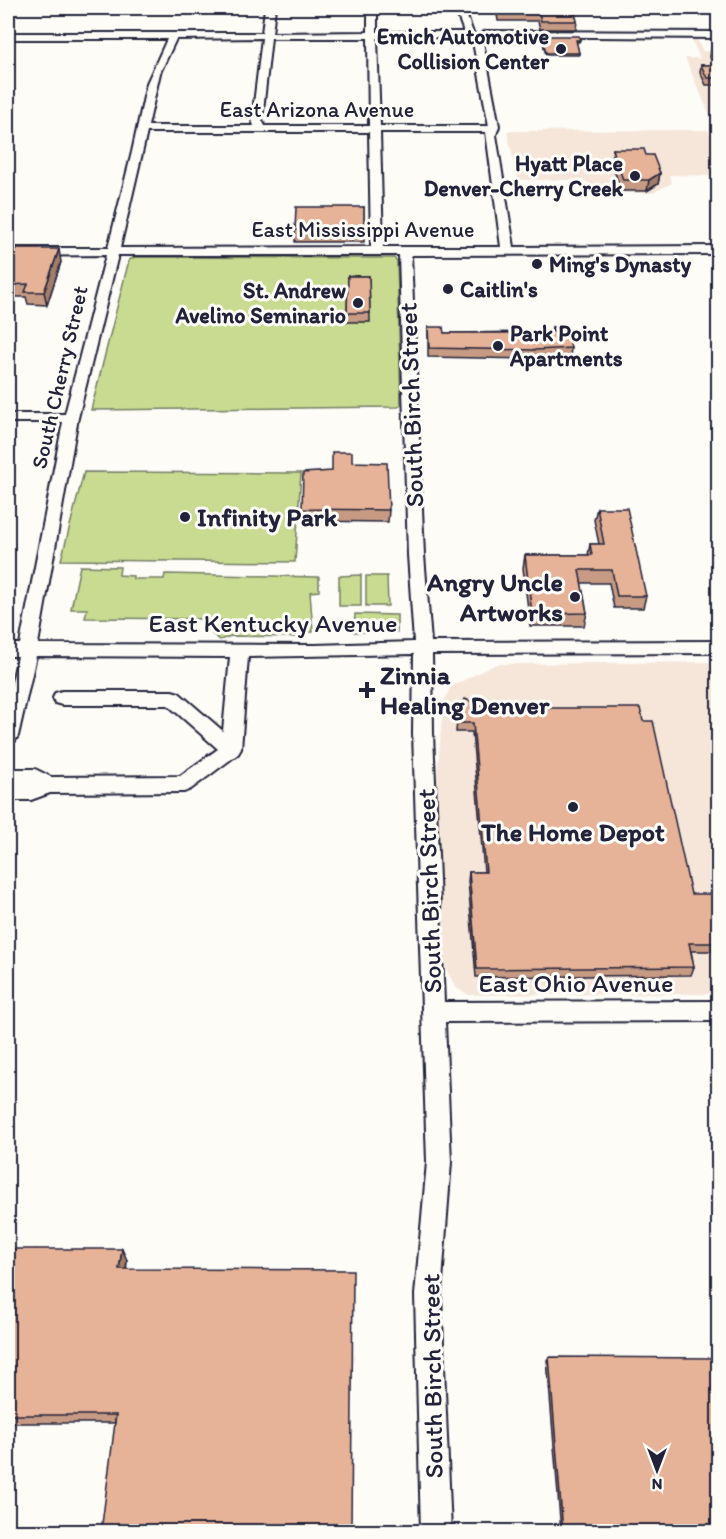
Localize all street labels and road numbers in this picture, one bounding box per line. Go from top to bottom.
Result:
street label: East Arizona Avenue [220,96,414,123]
street label: East Mississippi Avenue [251,216,475,243]
street label: South Cherry Street [25,283,94,471]
street label: South Birch Street [391,302,431,508]
street label: East Kentucky Avenue [149,607,397,639]
street label: South Birch Street [409,788,449,994]
street label: East Ohio Avenue [478,967,674,999]
street label: South Birch Street [414,1273,450,1479]

